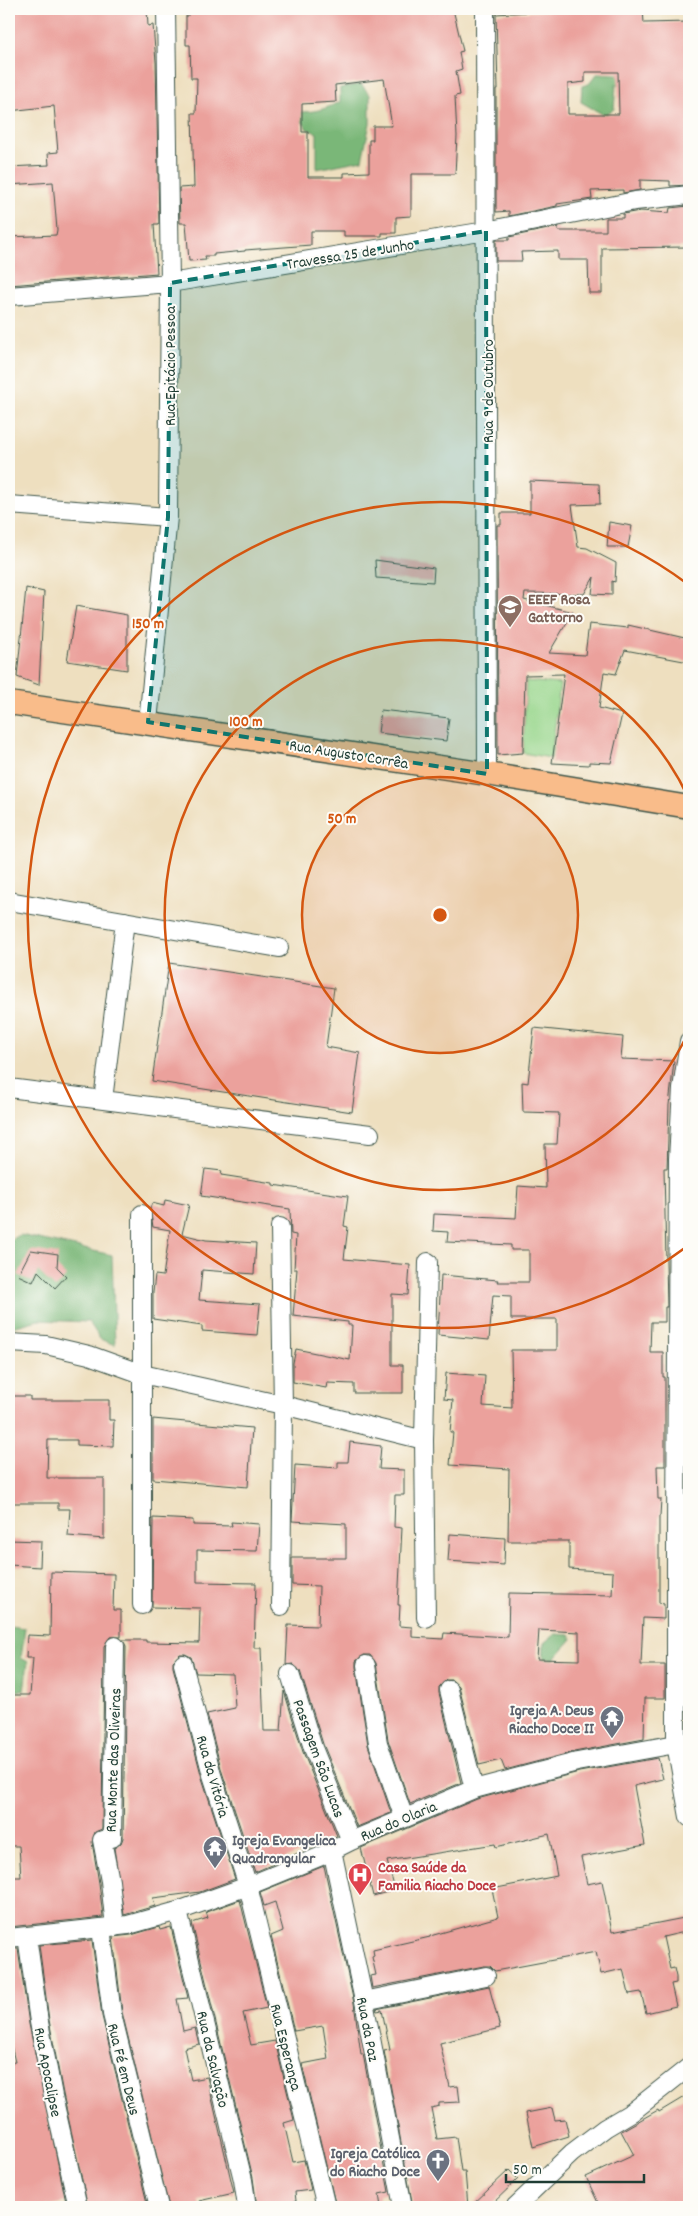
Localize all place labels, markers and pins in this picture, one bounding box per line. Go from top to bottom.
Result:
place label: EEEF Rosa Gattorno [528,589,591,630]
school or university icon: EEEF Rosa Gattorno [497,594,523,628]
centre of rings [431,906,449,924]
place label: Igreja A. Deus Riacho Doce II [509,1700,595,1741]
temple icon: Igreja A. Deus Riacho Doce II [599,1705,625,1739]
place label: Igreja Evangelica Quadrangular [232,1830,337,1871]
temple icon: Igreja Evangelica Quadrangular [202,1835,228,1869]
place label: Casa Saúde da Familia Riacho Doce [378,1857,496,1898]
hospital icon: Casa Saúde da Familia Riacho Doce [347,1862,373,1896]
place label: Igreja Católica do Riacho Doce [330,2143,421,2184]
church icon: Igreja Católica do Riacho Doce [425,2148,451,2182]

